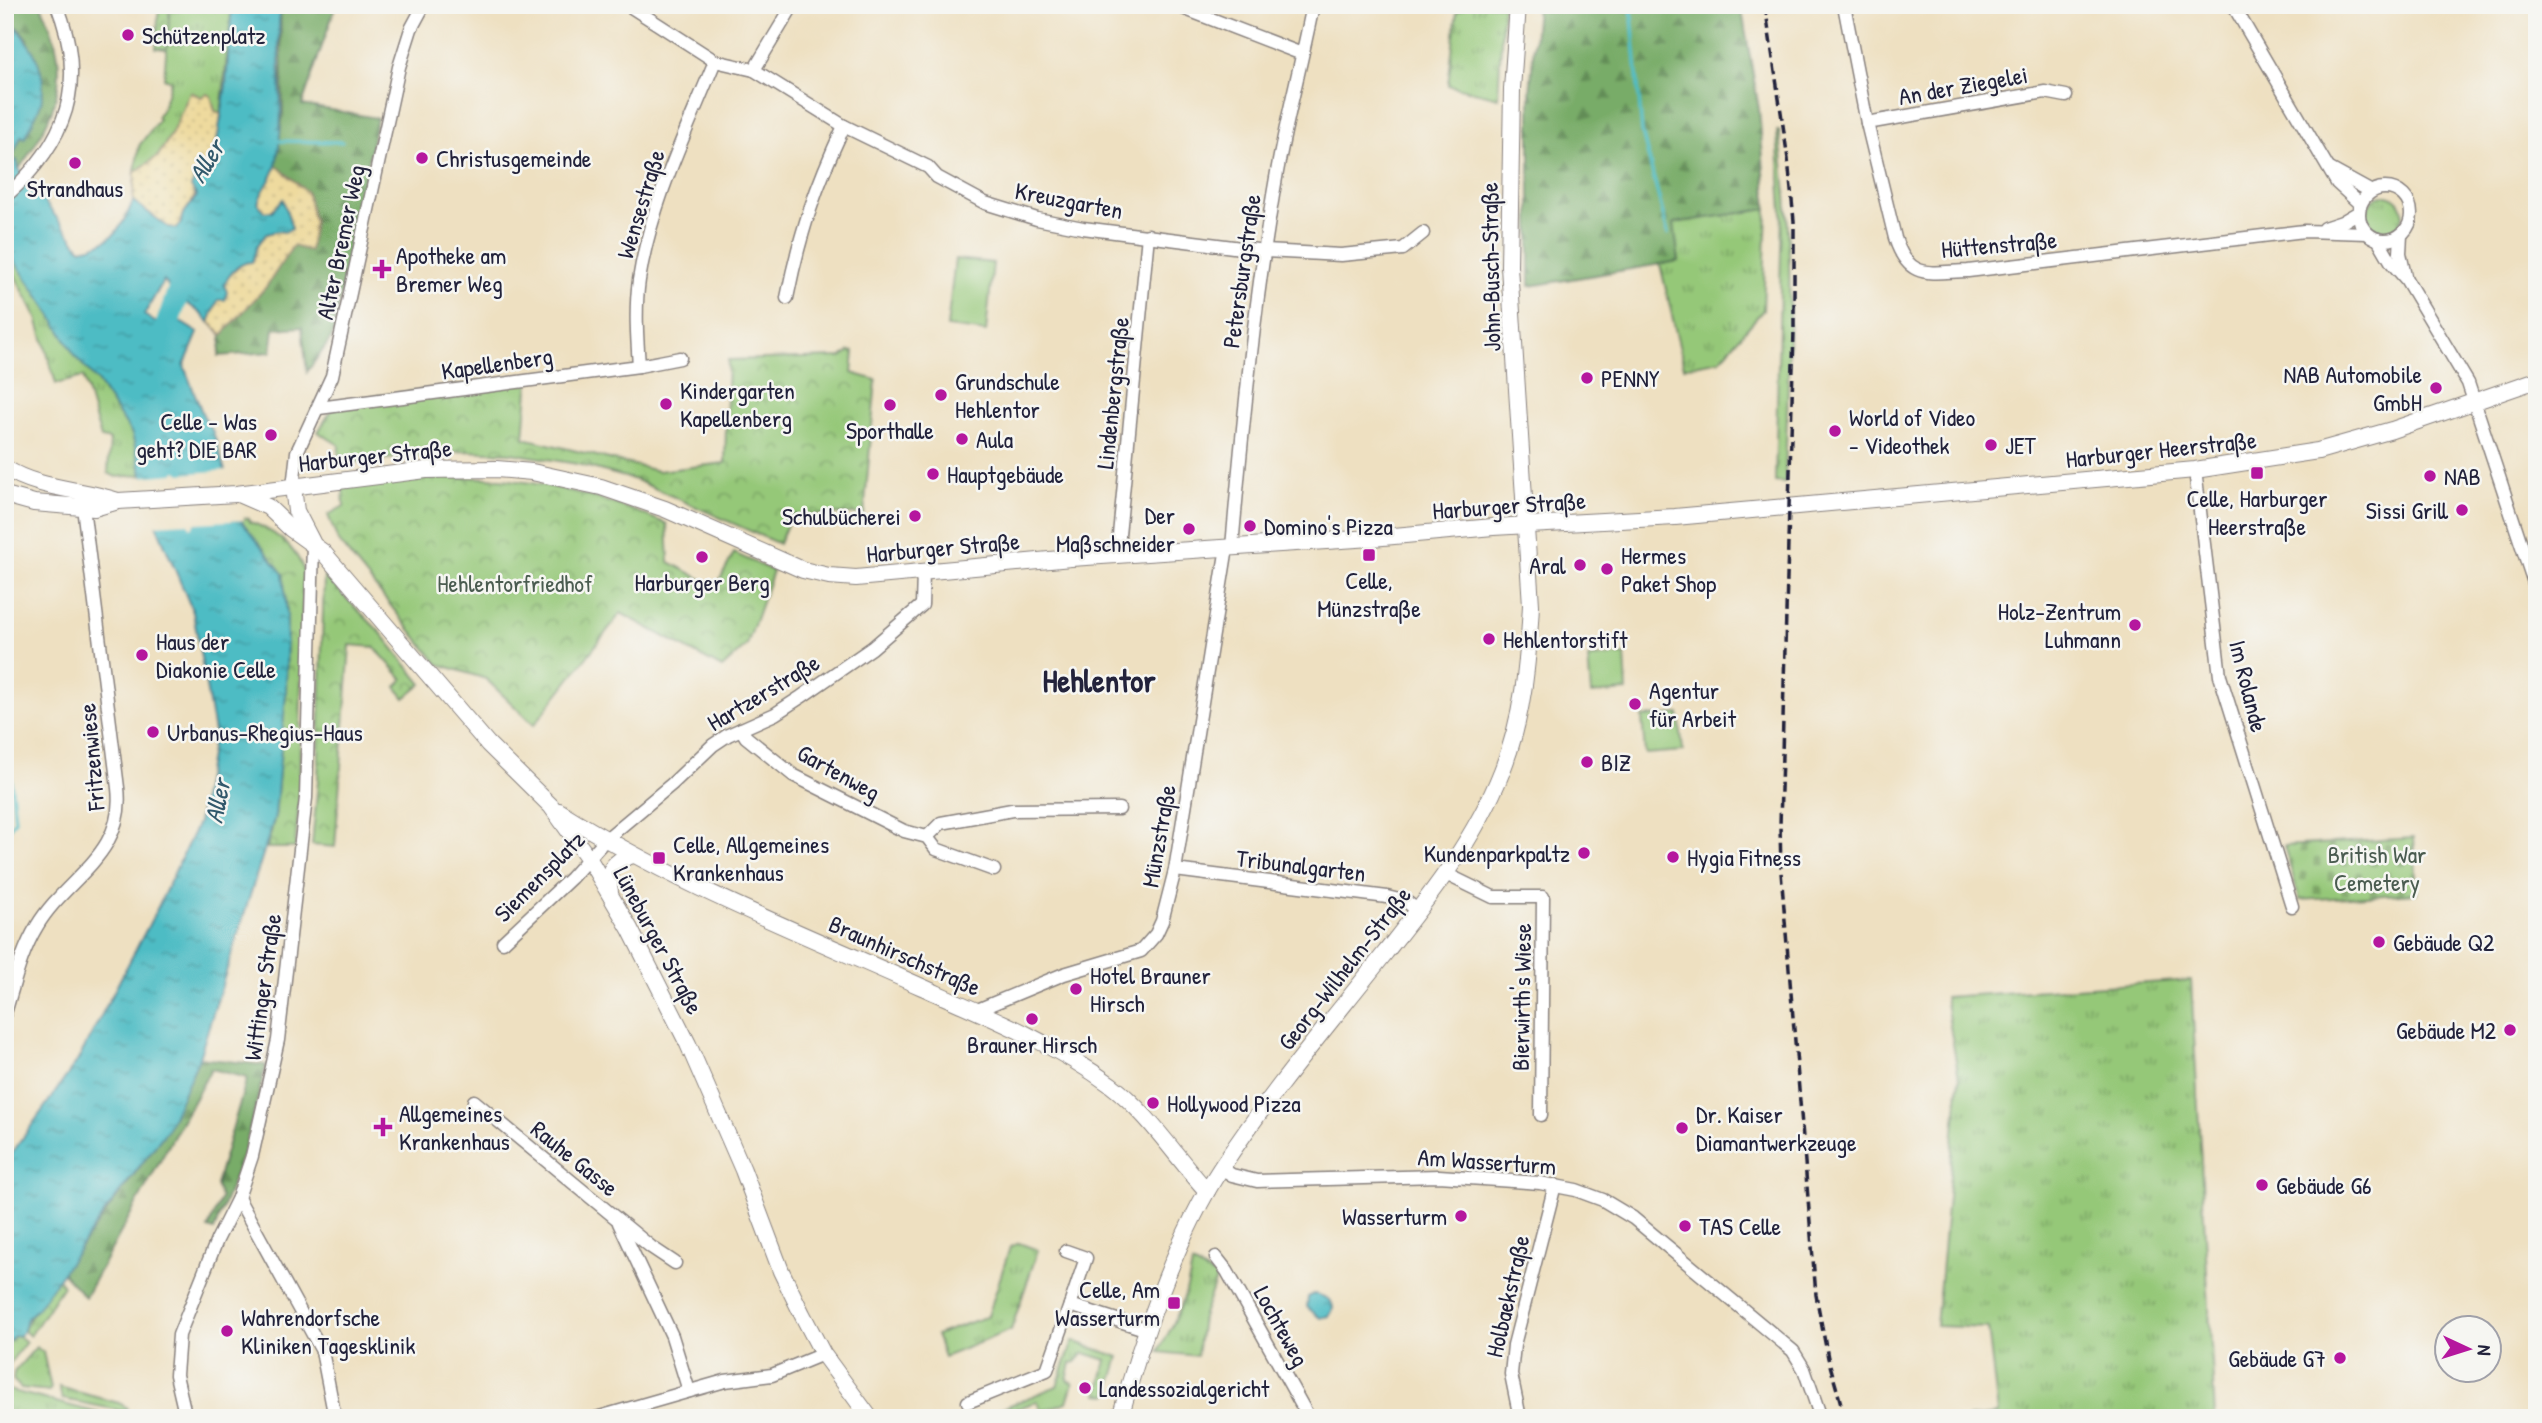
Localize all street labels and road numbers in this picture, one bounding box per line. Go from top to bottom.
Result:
street label: An der Ziegelei [1896,58,2030,112]
street label: Wensestraße [608,145,672,262]
street label: Alter Bremer Weg [308,162,372,322]
street label: Kreuzgarten [1012,174,1126,226]
street label: John-Busch-Straße [1473,182,1507,352]
street label: Petersburgstraße [1214,191,1268,350]
street label: Hüttenstraße [1940,223,2059,265]
street label: Lindenbergstraße [1088,315,1136,471]
street label: Kapellenberg [439,339,555,387]
street label: Harburger Heerstraße [2064,423,2258,475]
street label: Harburger Straße [297,431,454,479]
street label: Harburger Straße [1431,484,1587,526]
street label: Harburger Straße [865,524,1021,570]
street label: Im Rolande [2222,637,2276,736]
street label: Hartzerstraße [701,646,825,738]
street label: Fritzenwiese [70,702,112,813]
street label: Gartenweg [792,736,886,808]
street label: Münzstraße [1133,782,1183,890]
street label: Siemensplatz [486,823,592,929]
street label: Tribunalgarten [1235,841,1367,889]
street label: Lüneburger Straße [607,861,712,1020]
street label: Georg-Wilhelm-Straße [1270,879,1418,1056]
street label: Braunhirschstraße [824,907,986,1003]
street label: Wittinger Straße [236,911,288,1063]
street label: Bierwirth's Wiese [1504,922,1538,1071]
street label: Rauhe Gasse [525,1113,626,1203]
street label: Am Wasserturm [1417,1140,1557,1182]
street label: Holbaekstraße [1477,1231,1537,1360]
street label: Lochteweg [1247,1280,1317,1372]

